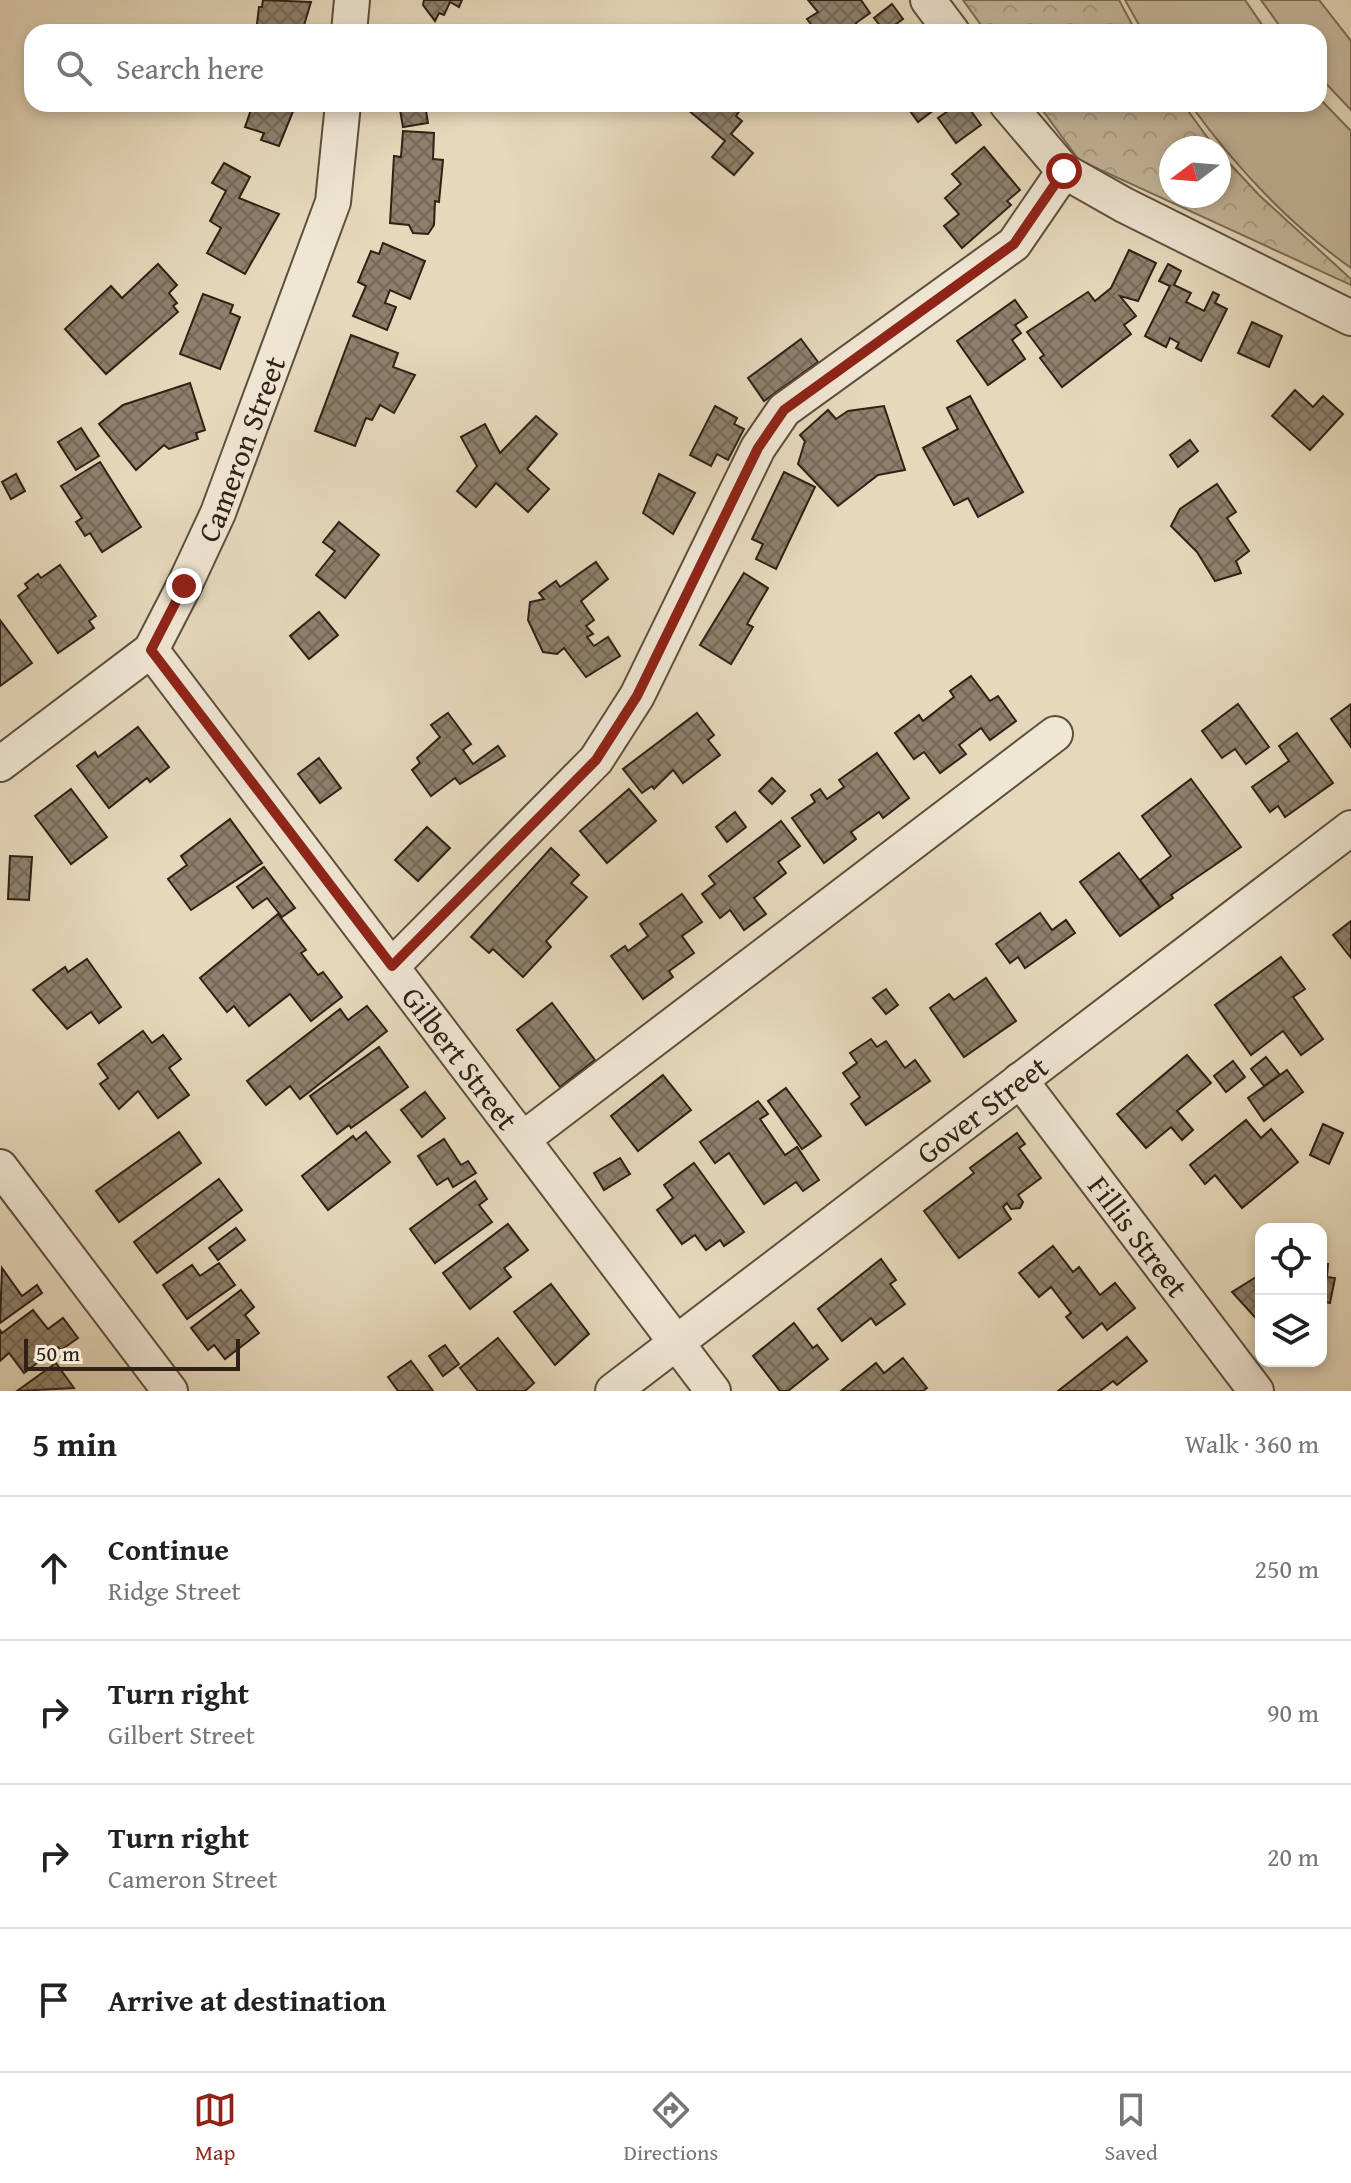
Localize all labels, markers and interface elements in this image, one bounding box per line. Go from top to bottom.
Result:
search box [24,24,1327,112]
icon: search [52,46,96,90]
text: Search here [116,46,264,90]
north arrow [1159,136,1231,208]
route start [1046,153,1082,189]
street label: Cameron Street [186,349,296,549]
route end [166,568,202,604]
street label: Gilbert Street [392,977,529,1139]
street label: Gover Street [907,1045,1057,1174]
street label: Fillis Street [1078,1166,1199,1307]
map controls [1255,1223,1327,1367]
button: locate [1255,1223,1327,1295]
button: layers [1255,1295,1327,1367]
scale bar [24,1335,240,1371]
text: 50 m [36,1337,80,1369]
text: 5 min [32,1419,117,1468]
text: Walk · 360 m [1185,1424,1319,1463]
text: Continue [108,1527,229,1571]
icon: ahead [32,1546,76,1590]
text: 250 m [1254,1549,1319,1588]
text: Ridge Street [108,1571,241,1610]
text: Turn right [108,1671,249,1715]
icon: right [32,1690,76,1734]
text: 90 m [1267,1693,1319,1732]
text: Gilbert Street [108,1715,255,1754]
text: Turn right [108,1815,249,1859]
icon: right [32,1834,76,1878]
text: 20 m [1267,1837,1319,1876]
text: Cameron Street [108,1859,278,1898]
icon: arrive [32,1978,76,2022]
text: Arrive at destination [108,1978,386,2022]
tab: Map [193,2088,237,2168]
tab: Directions [624,2088,718,2168]
tab: Saved [1105,2088,1158,2168]

